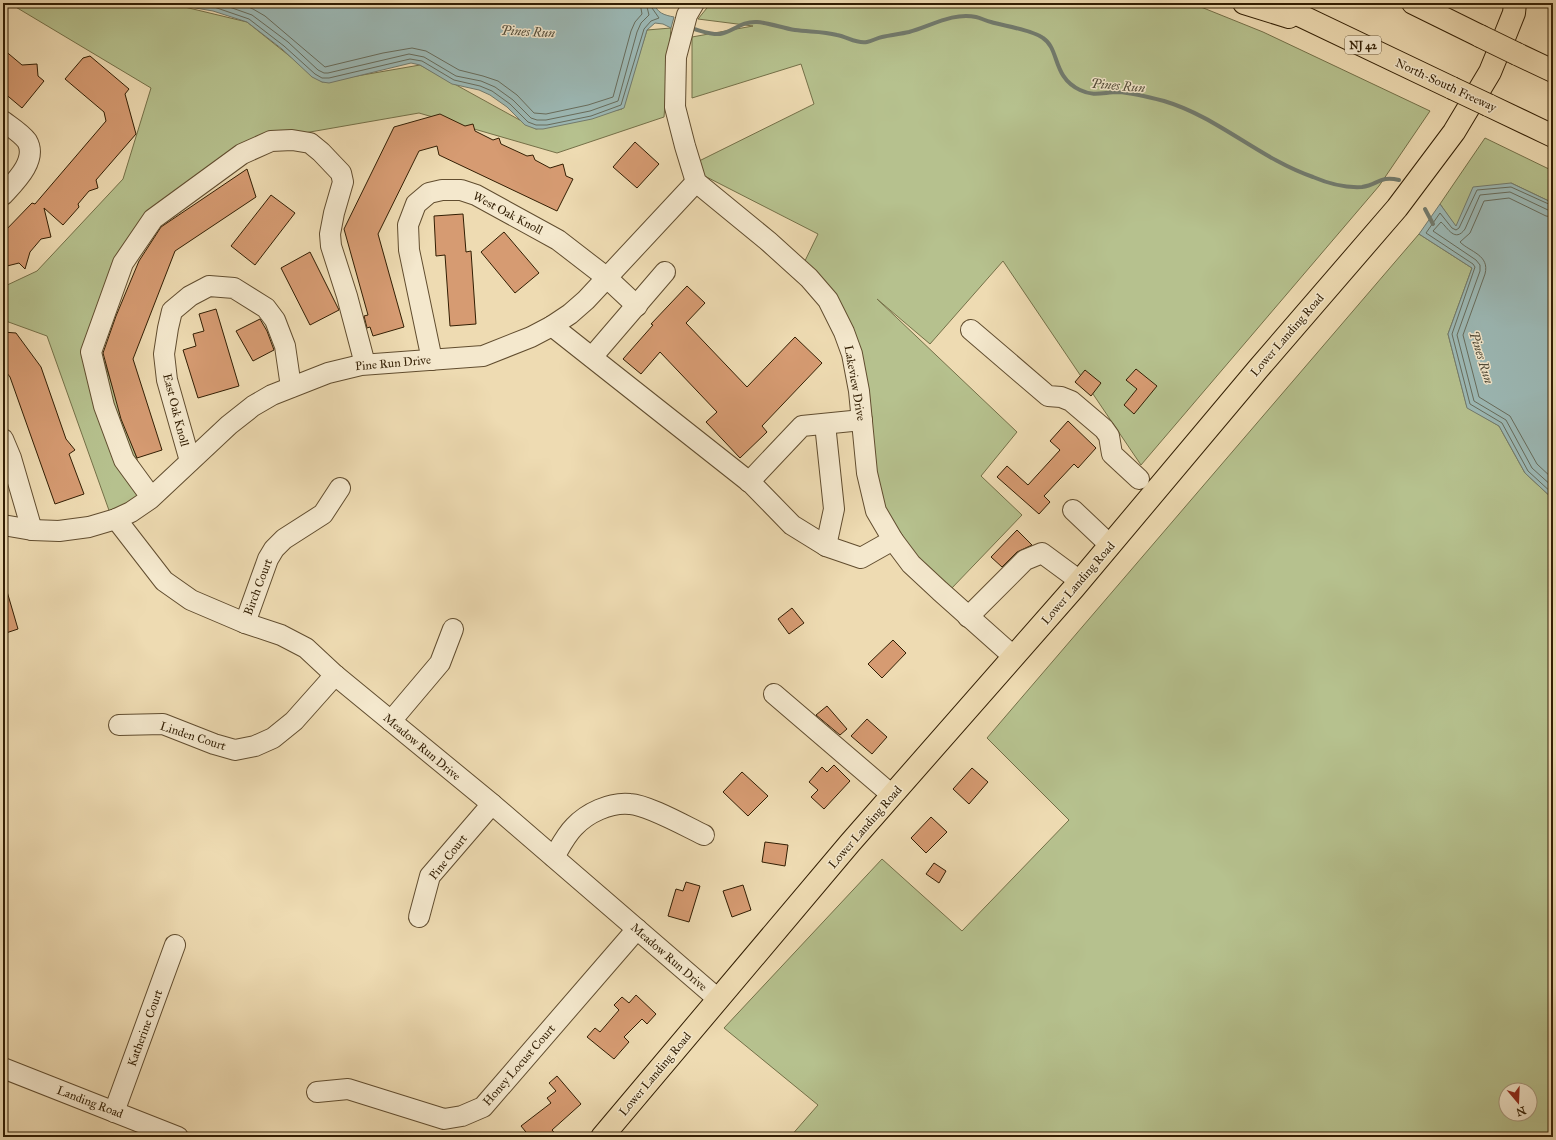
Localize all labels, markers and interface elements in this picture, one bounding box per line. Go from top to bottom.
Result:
water label: Pines Run [500,23,556,41]
road number: NJ 42 [1345,36,1381,54]
street label: North-South Freeway [1393,55,1499,115]
water label: Pines Run [1090,76,1146,96]
street label: West Oak Knoll [471,189,546,238]
street label: Lower Landing Road [1247,291,1327,380]
water label: Pines Run [1465,329,1497,386]
street label: Lakeview Drive [841,344,869,422]
street label: Pine Run Drive [355,353,431,373]
street label: East Oak Knoll [160,372,192,449]
street label: Lower Landing Road [1038,539,1118,628]
street label: Birch Court [241,556,275,617]
street label: Meadow Run Drive [381,711,463,783]
street label: Linden Court [158,719,228,753]
street label: Lower Landing Road [825,783,905,872]
street label: Pine Court [426,831,471,882]
street label: Meadow Run Drive [628,920,710,994]
street label: Katherine Court [125,987,166,1068]
street label: Honey Locust Court [480,1021,559,1109]
street label: Lower Landing Road [616,1029,695,1119]
north arrow [1498,1082,1538,1122]
street label: Landing Road [54,1083,125,1122]
text: N [1514,1103,1528,1119]

